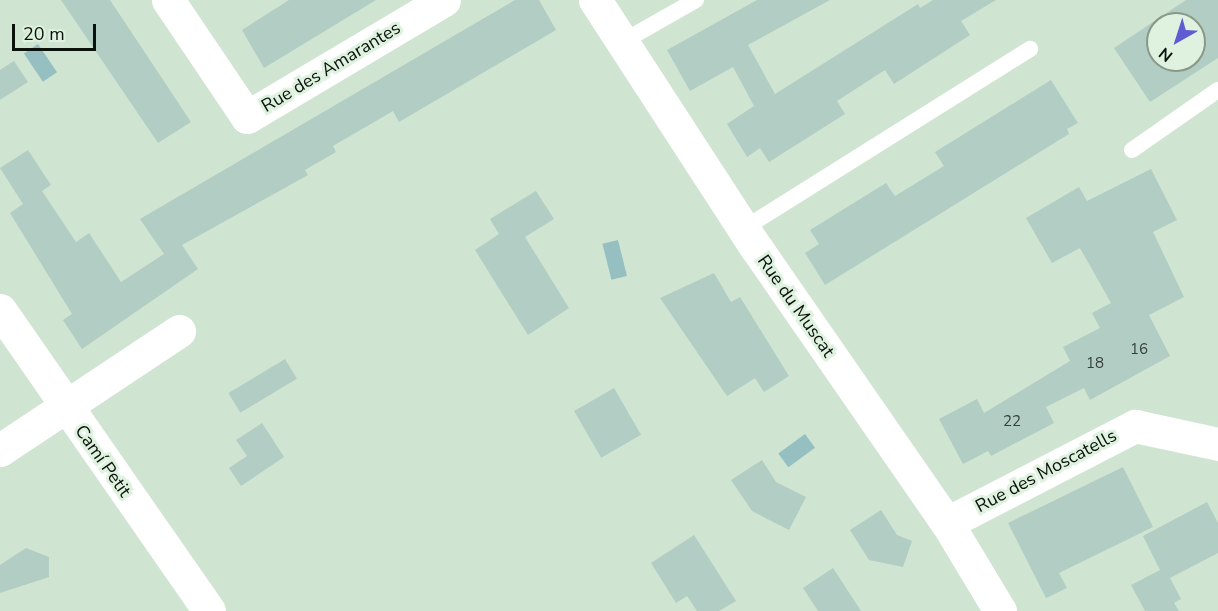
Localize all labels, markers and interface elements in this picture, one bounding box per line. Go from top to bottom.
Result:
scale bar [15,12,99,50]
north arrow [1146,12,1206,72]
street label: Rue des Amarantes [258,17,404,117]
text: 20 m [23,22,65,46]
text: N [1154,42,1178,67]
street label: Rue du Muscat [753,251,839,361]
house number: 16 [1130,341,1148,359]
house number: 18 [1086,355,1104,373]
house number: 22 [1003,413,1021,431]
street label: Camí Petit [70,421,136,501]
street label: Rue des Moscatells [972,425,1120,517]

